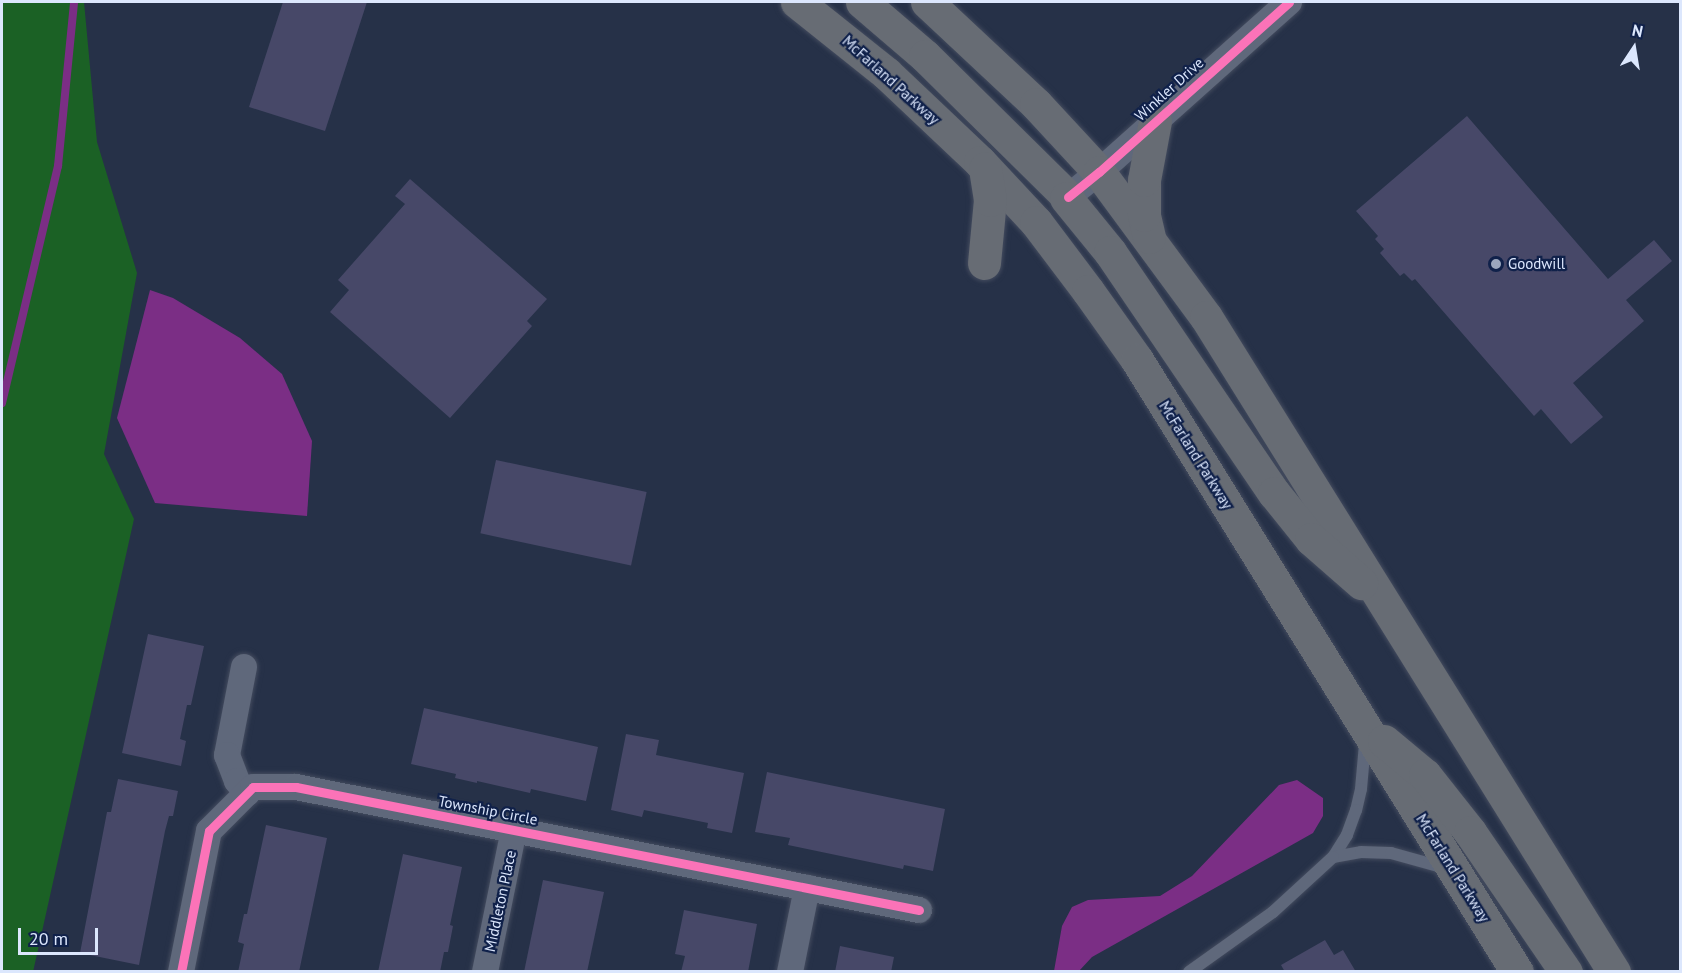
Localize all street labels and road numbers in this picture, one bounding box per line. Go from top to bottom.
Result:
street label: McFarland Parkway [839,32,943,128]
street label: Winkler Drive [1131,53,1207,125]
street label: McFarland Parkway [1155,398,1237,512]
street label: Township Circle [437,792,539,828]
street label: McFarland Parkway [1412,811,1494,925]
street label: Middleton Place [480,849,520,953]

